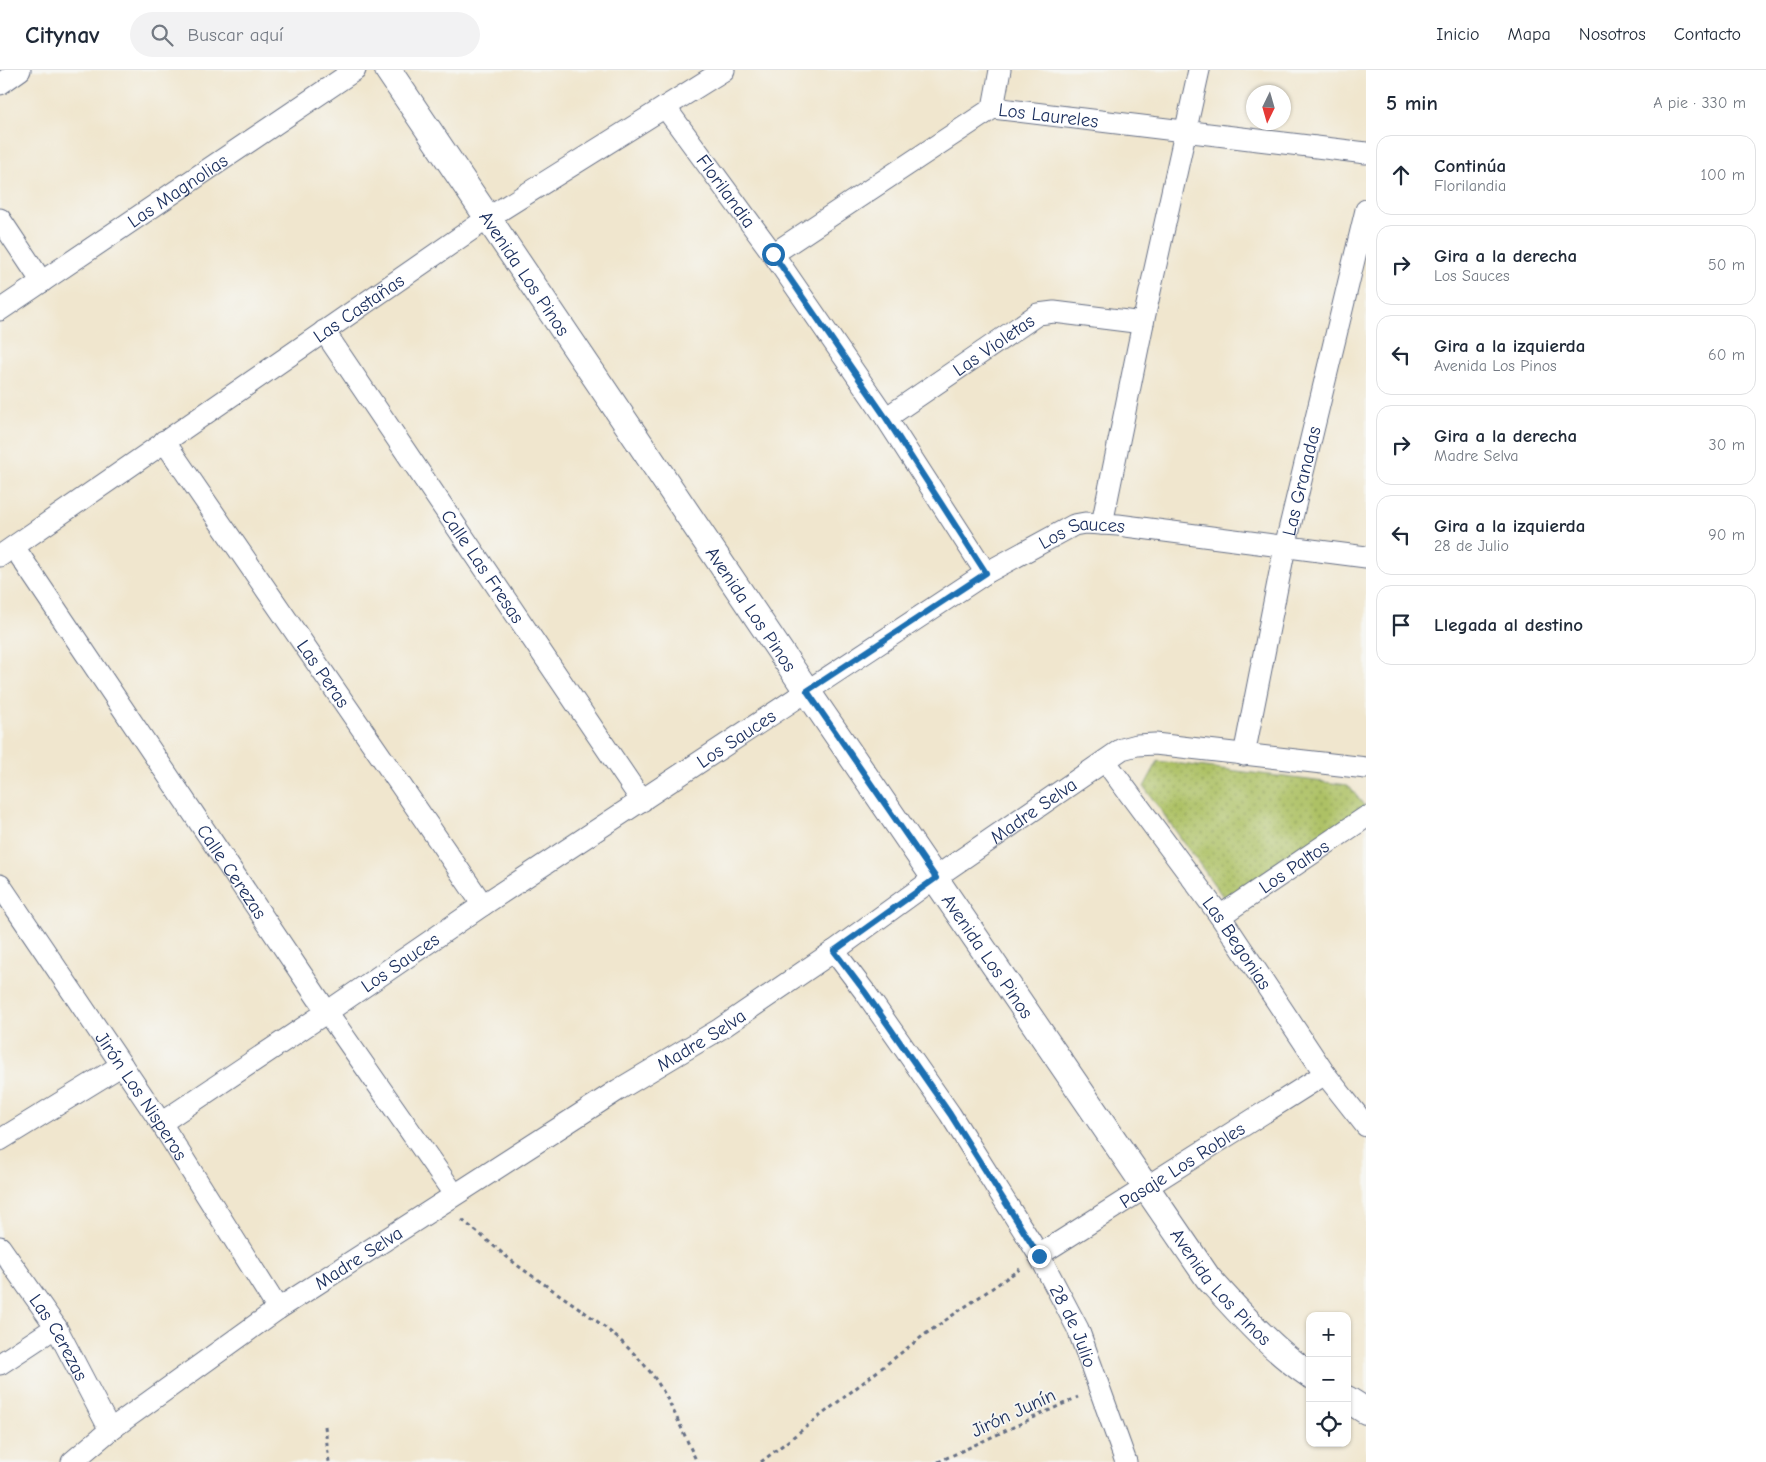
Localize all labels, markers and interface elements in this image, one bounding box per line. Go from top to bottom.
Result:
search box [130,12,480,57]
text: Citynav [25,21,100,49]
icon: search [148,21,176,49]
text: Buscar aquí [188,24,283,46]
text: Inicio [1436,24,1480,45]
text: Mapa [1508,24,1551,45]
text: Nosotros [1579,24,1646,45]
text: Contacto [1674,24,1741,45]
north arrow [1246,85,1291,130]
text: 5 min [1386,91,1438,115]
text: A pie · 330 m [1653,94,1746,112]
street label: Los Laureles [997,99,1100,133]
street label: Las Magnolias [124,149,232,233]
street label: Florilandia [692,150,760,232]
text: Continúa [1434,155,1506,177]
icon: ahead [1387,161,1415,189]
text: 100 m [1701,166,1745,184]
text: Florilandia [1434,177,1506,195]
street label: Avenida Los Pinos [474,207,574,340]
route start [762,243,785,266]
text: Gira a la derecha [1434,245,1577,267]
icon: right [1387,251,1415,279]
text: 50 m [1708,256,1745,274]
text: Los Sauces [1434,267,1510,285]
street label: Las Castañas [309,269,409,348]
street label: Las Violetas [949,310,1039,381]
text: Gira a la izquierda [1434,335,1585,357]
icon: left [1387,341,1415,369]
text: 60 m [1708,346,1745,364]
text: Avenida Los Pinos [1434,357,1557,375]
street label: Las Granadas [1278,424,1326,538]
text: Gira a la derecha [1434,425,1577,447]
icon: right [1387,431,1415,459]
text: 30 m [1709,436,1745,454]
text: Madre Selva [1434,447,1519,465]
street label: Calle Las Fresas [436,506,529,628]
street label: Los Sauces [1035,512,1126,554]
text: Gira a la izquierda [1434,515,1585,537]
icon: left [1387,521,1415,549]
text: 90 m [1708,526,1745,544]
text: 28 de Julio [1434,537,1509,555]
street label: Avenida Los Pinos [701,543,801,676]
icon: arrive [1387,611,1415,639]
text: Llegada al destino [1434,614,1583,636]
street label: Las Peras [292,636,354,712]
street label: Los Sauces [693,705,780,773]
street label: Madre Selva [986,773,1081,849]
street label: Calle Cerezas [192,820,271,923]
street label: Los Paltos [1255,835,1334,898]
street label: Avenida Los Pinos [937,890,1037,1023]
street label: Las Begonias [1197,893,1276,994]
street label: Los Sauces [357,928,444,997]
street label: Madre Selva [653,1005,750,1076]
street label: Jirón Los Nisperos [90,1028,192,1165]
street label: Pasaje Los Robles [1116,1118,1249,1213]
street label: Madre Selva [310,1222,407,1295]
street label: Avenida Los Pinos [1165,1224,1276,1350]
route end [1028,1245,1051,1268]
street label: 28 de Julio [1045,1281,1101,1371]
street label: Las Cerezas [24,1290,92,1385]
map controls [1306,1312,1351,1447]
button: + [1306,1312,1351,1357]
button: − [1306,1357,1351,1402]
street label: Jirón Junín [968,1384,1059,1442]
button: locate [1306,1402,1351,1447]

